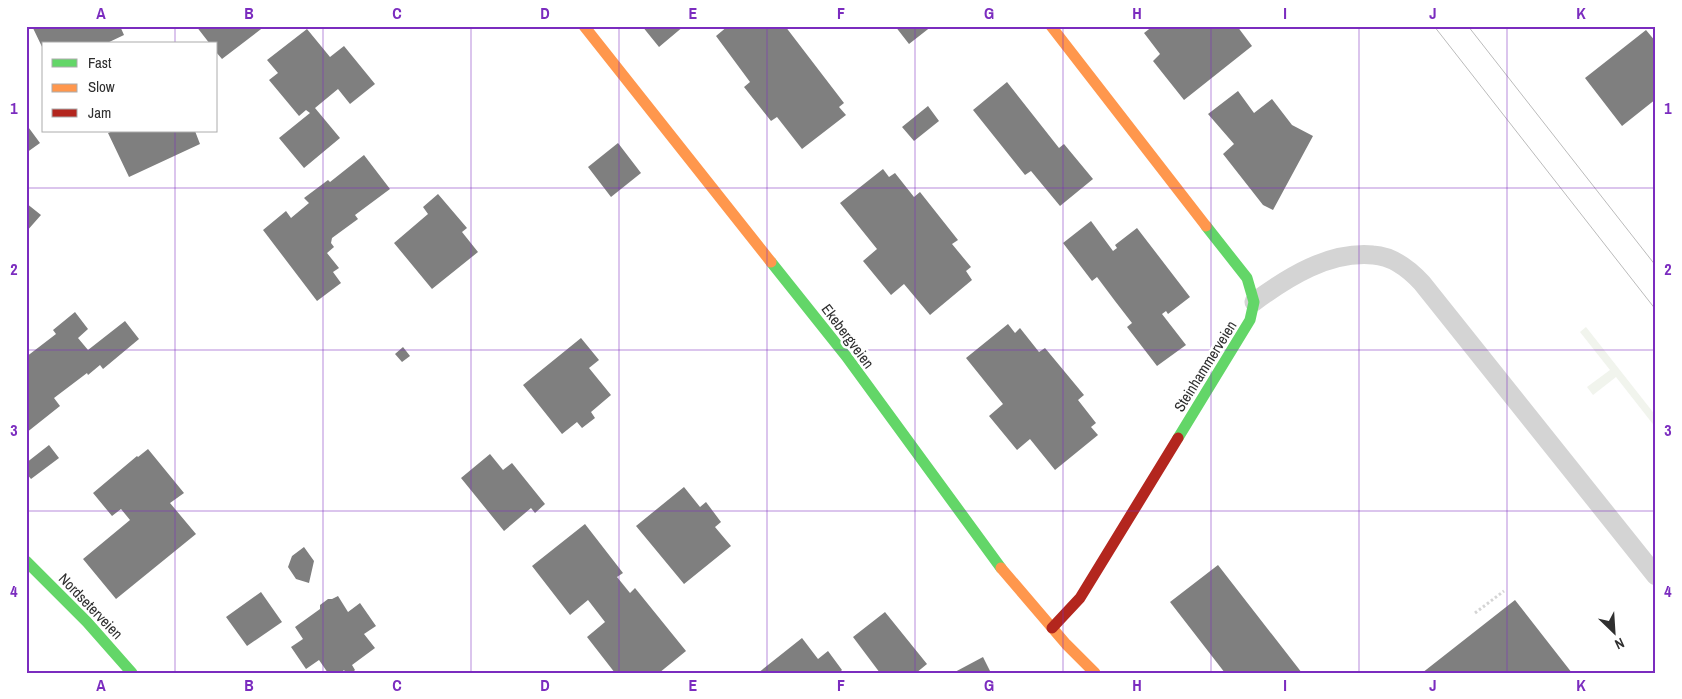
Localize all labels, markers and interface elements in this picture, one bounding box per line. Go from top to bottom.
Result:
text: A [96,2,106,24]
text: B [244,2,254,24]
text: C [392,2,402,24]
text: D [540,2,550,24]
text: E [689,2,698,24]
text: F [837,2,845,24]
text: G [984,2,994,24]
text: H [1132,2,1142,24]
text: I [1283,2,1287,24]
text: J [1429,2,1437,24]
text: K [1576,2,1586,24]
legend [42,42,218,132]
text: Fast [88,52,112,73]
text: Slow [88,76,115,97]
text: 1 [10,97,18,119]
text: 1 [1664,97,1672,119]
text: Jam [88,102,111,123]
text: 2 [10,258,18,280]
text: 2 [1664,258,1672,280]
street label: Ekebergveien [817,299,879,373]
street label: Steinhammerveien [1169,316,1241,416]
text: 3 [10,419,18,441]
text: 3 [1664,419,1672,441]
street label: Nordseterveien [54,568,128,644]
text: 4 [10,580,18,602]
text: 4 [1664,580,1672,602]
north arrow [1590,606,1640,656]
text: N [1612,634,1627,654]
text: A [96,674,106,696]
text: B [244,674,254,696]
text: C [392,674,402,696]
text: D [540,674,550,696]
text: E [689,674,698,696]
text: F [837,674,845,696]
text: G [984,674,994,696]
text: H [1132,674,1142,696]
text: I [1283,674,1287,696]
text: J [1429,674,1437,696]
text: K [1576,674,1586,696]

